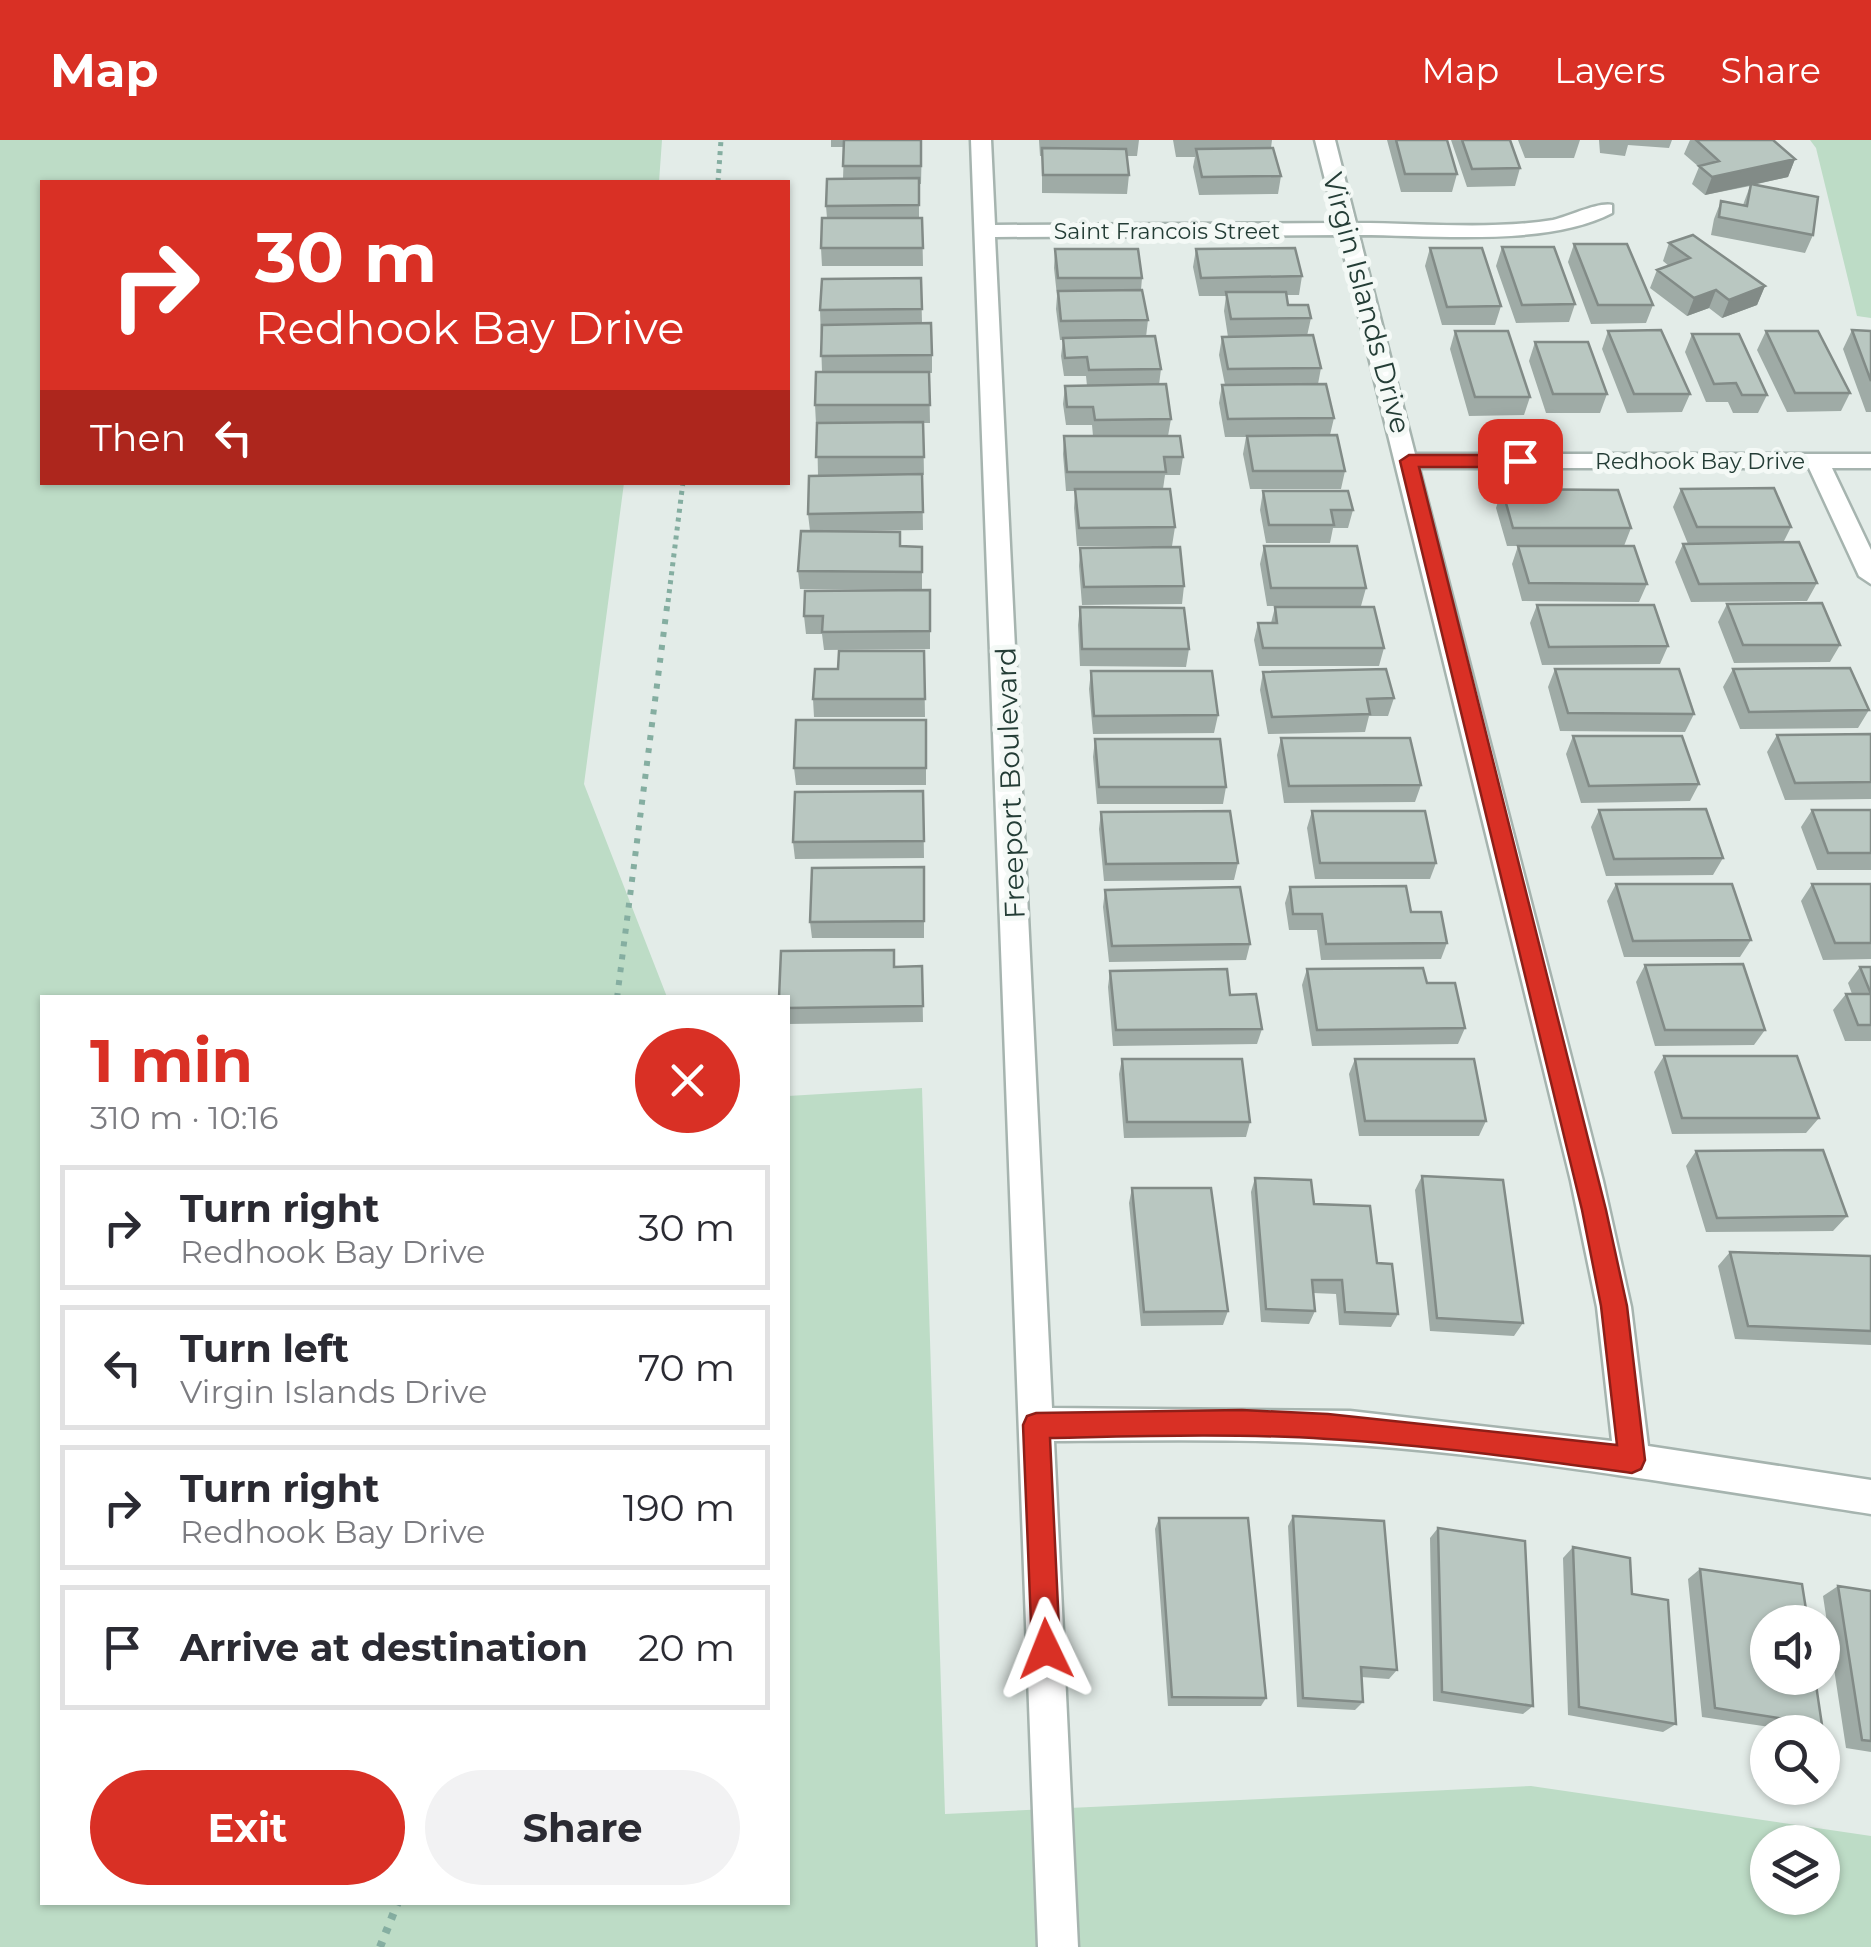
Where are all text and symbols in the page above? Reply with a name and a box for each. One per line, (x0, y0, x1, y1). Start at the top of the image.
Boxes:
text: Map (50, 41, 159, 99)
text: Map (1421, 49, 1499, 92)
text: Layers (1554, 49, 1665, 92)
text: Share (1720, 49, 1821, 92)
street label: Virgin Islands Drive (1316, 169, 1418, 437)
text: 30 m (255, 214, 437, 300)
street label: Saint Francois Street (1054, 218, 1280, 245)
icon: right (90, 220, 220, 350)
text: Redhook Bay Drive (255, 300, 684, 355)
icon: left (206, 410, 261, 465)
text: Then (90, 414, 186, 461)
pin (1478, 419, 1563, 504)
icon: arrive (1493, 434, 1548, 489)
street label: Redhook Bay Drive (1595, 448, 1805, 475)
street label: Freeport Boulevard (988, 647, 1032, 919)
text: 1 min (90, 1024, 253, 1097)
button: close (635, 1028, 740, 1133)
text: 310 m · 10:16 (90, 1098, 279, 1137)
text: Turn right (180, 1185, 379, 1232)
icon: right (95, 1200, 150, 1255)
text: 30 m (638, 1204, 735, 1251)
text: Redhook Bay Drive (180, 1232, 485, 1271)
text: Turn left (180, 1325, 349, 1372)
icon: left (95, 1340, 150, 1395)
text: 70 m (638, 1344, 735, 1391)
text: Virgin Islands Drive (180, 1372, 487, 1411)
text: Turn right (180, 1465, 379, 1512)
icon: right (95, 1480, 150, 1535)
text: 190 m (623, 1484, 735, 1531)
text: Redhook Bay Drive (180, 1512, 485, 1551)
position arrow (994, 1597, 1098, 1701)
map controls (1750, 1605, 1840, 1915)
button: sound (1750, 1605, 1840, 1695)
icon: arrive (95, 1620, 150, 1675)
text: Arrive at destination (180, 1624, 588, 1671)
text: 20 m (638, 1624, 735, 1671)
button: search (1750, 1715, 1840, 1805)
button: Exit (90, 1770, 405, 1885)
button: Share (425, 1770, 740, 1885)
button: layers (1750, 1825, 1840, 1915)

